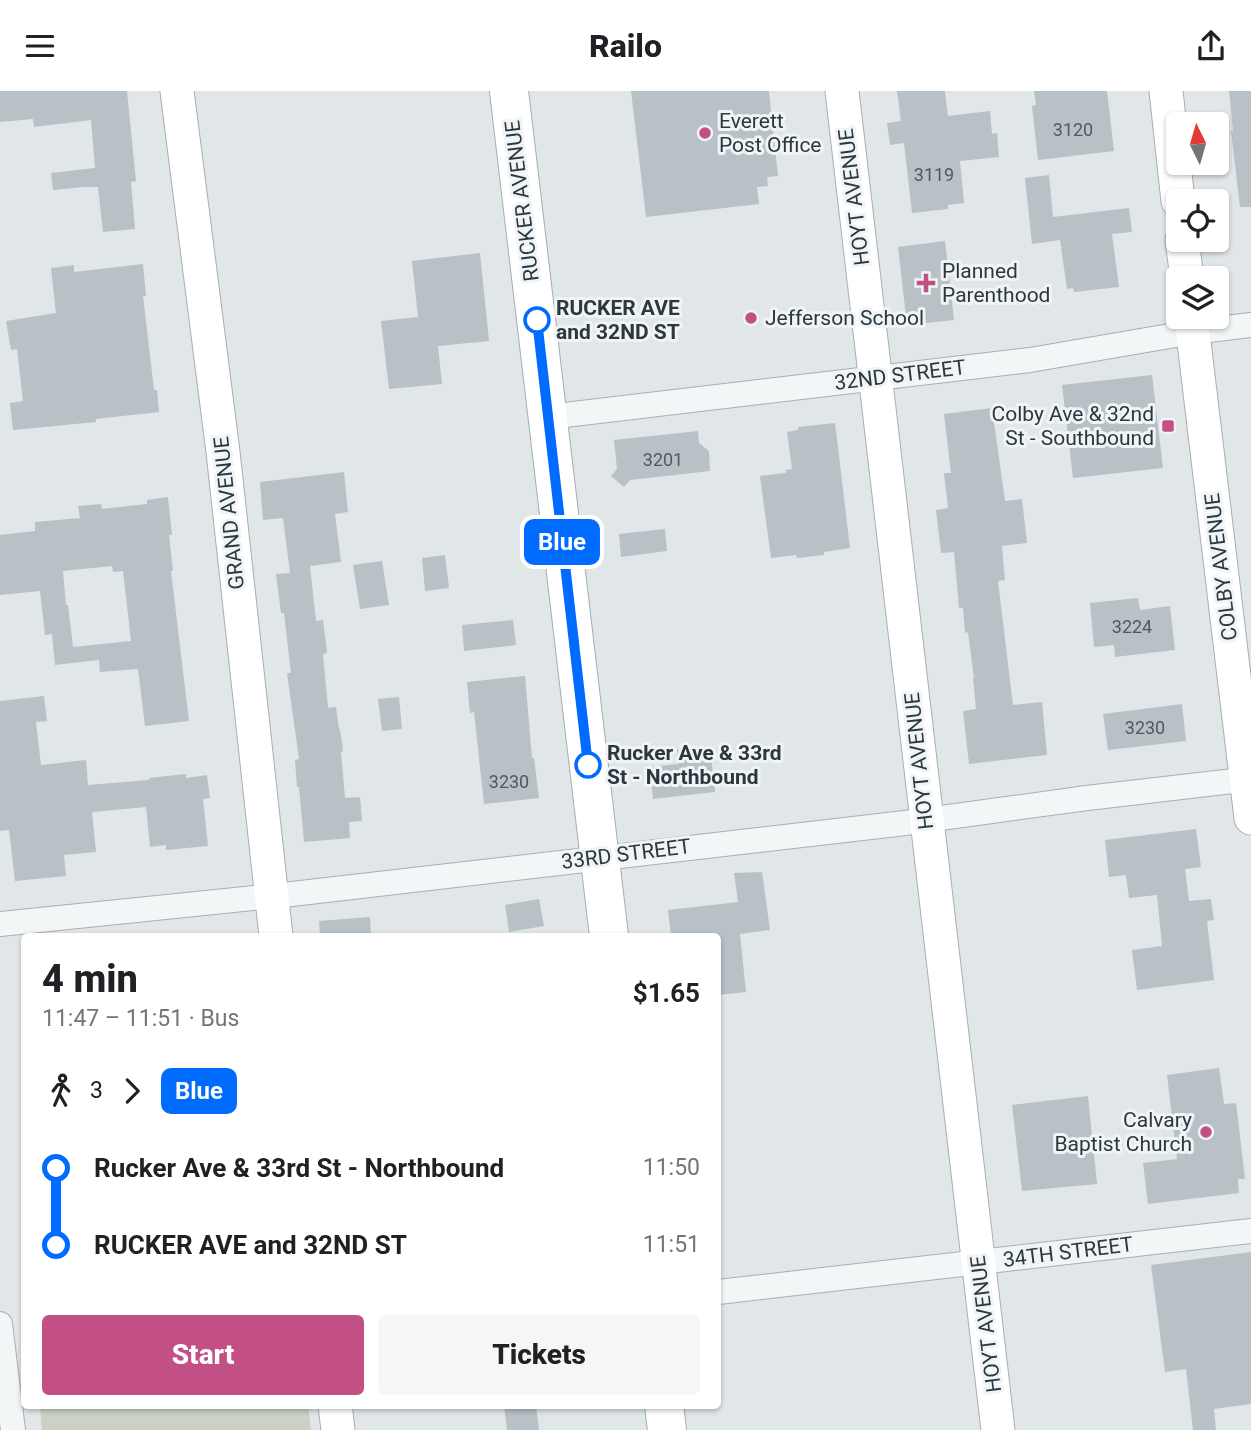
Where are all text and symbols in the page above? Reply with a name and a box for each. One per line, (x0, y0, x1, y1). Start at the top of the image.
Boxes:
icon: menu (21, 27, 59, 65)
text: Railo (589, 27, 662, 65)
icon: share (1192, 27, 1230, 65)
place label: Everett Post Office (719, 109, 822, 157)
north arrow (1166, 112, 1228, 175)
map controls (1166, 112, 1229, 329)
street label: RUCKER AVENUE (500, 119, 544, 283)
house number: 3120 (1053, 119, 1093, 140)
marker: Everett Post Office (697, 125, 713, 141)
street label: HOYT AVENUE (834, 127, 874, 267)
house number: 3119 (914, 164, 954, 185)
button: locate (1166, 189, 1229, 252)
place label: Planned Parenthood (942, 259, 1050, 307)
button: layers (1166, 266, 1229, 329)
marker: Planned Parenthood (916, 273, 936, 293)
place label: RUCKER AVE and 32ND ST (556, 296, 680, 344)
place label: Jefferson School (765, 306, 924, 330)
marker: RUCKER AVE and 32ND ST (524, 307, 550, 333)
marker: Jefferson School (743, 310, 759, 326)
street label: 32ND STREET (833, 355, 967, 395)
place label: Colby Ave & 32nd St - Southbound (992, 402, 1154, 450)
marker: Colby Ave & 32nd St - Southbound (1160, 418, 1176, 434)
street label: GRAND AVENUE (209, 435, 249, 591)
house number: 3201 (643, 449, 683, 470)
street label: COLBY AVENUE (1200, 492, 1242, 642)
line badge: Blue (513, 519, 611, 565)
text: Blue (538, 528, 586, 556)
house number: 3224 (1112, 616, 1152, 637)
street label: HOYT AVENUE (900, 691, 938, 831)
house number: 3230 (1125, 717, 1165, 738)
place label: Rucker Ave & 33rd St - Northbound (607, 741, 782, 789)
marker: Rucker Ave & 33rd St - Northbound (575, 752, 601, 778)
house number: 3230 (489, 771, 529, 792)
street label: 33RD STREET (560, 834, 692, 874)
text: 4 min (42, 957, 138, 1001)
text: $1.65 (633, 978, 700, 1008)
text: 11:47 – 11:51 · Bus (42, 1005, 239, 1032)
icon: walk (42, 1072, 80, 1110)
icon: forward (113, 1072, 151, 1110)
text: 3 (90, 1077, 103, 1104)
text: Blue (175, 1077, 223, 1105)
place label: Calvary Baptist Church (1055, 1108, 1192, 1156)
marker: Calvary Baptist Church (1198, 1124, 1214, 1140)
text: Rucker Ave & 33rd St - Northbound (94, 1153, 504, 1183)
text: 11:50 (643, 1154, 700, 1181)
text: RUCKER AVE and 32ND ST (94, 1230, 407, 1260)
text: 11:51 (643, 1231, 700, 1258)
street label: 34TH STREET (1002, 1232, 1135, 1272)
street label: HOYT AVENUE (966, 1254, 1006, 1394)
button: Start (42, 1315, 364, 1395)
button: Tickets (378, 1315, 700, 1395)

